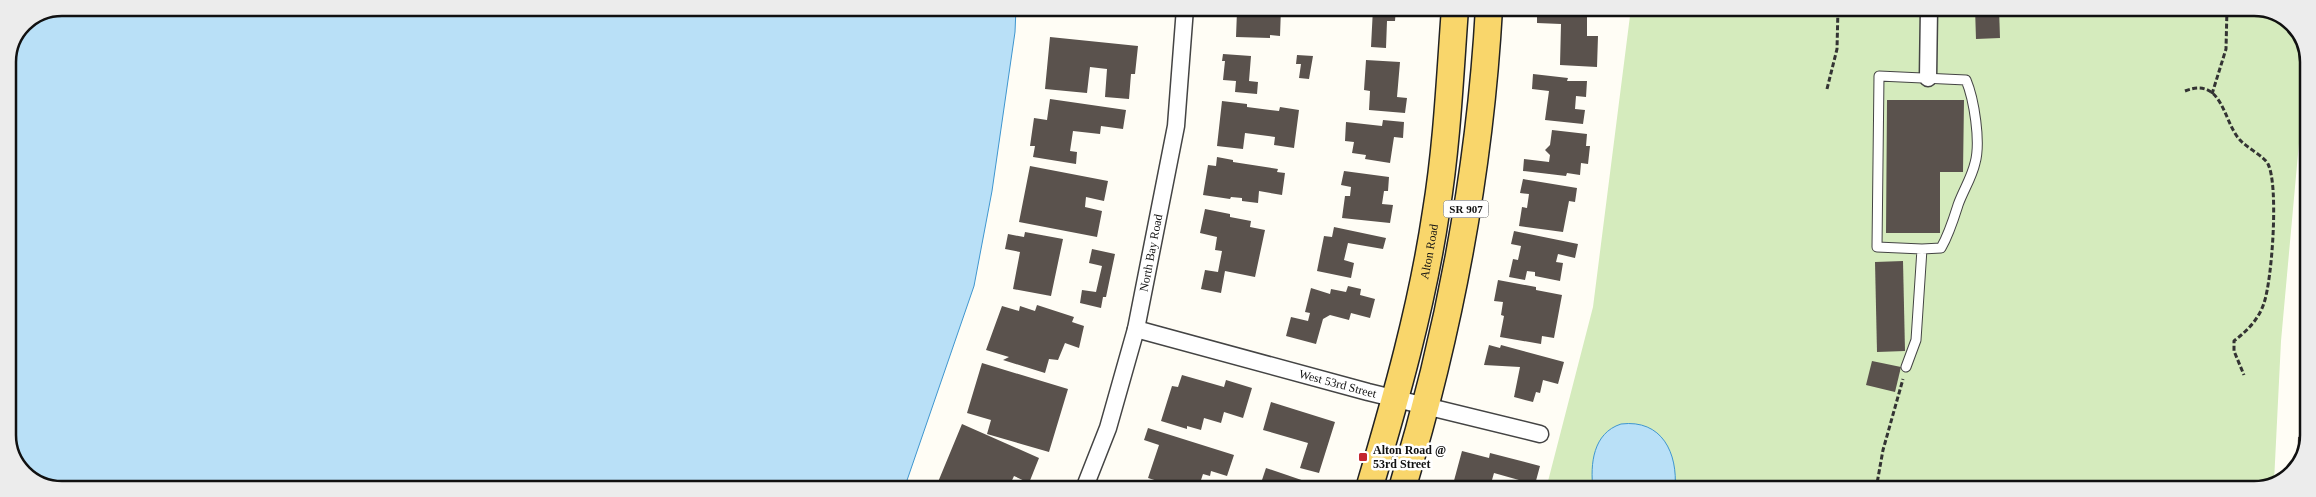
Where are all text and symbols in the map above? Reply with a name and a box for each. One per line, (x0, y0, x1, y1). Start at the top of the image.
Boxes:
road number: SR 907 (1444, 200, 1488, 218)
street label: North Bay Road (1137, 213, 1165, 293)
street label: Alton Road (1417, 223, 1441, 280)
street label: West 53rd Street (1297, 367, 1379, 401)
place label: Alton Road @ 53rd Street (1373, 443, 1446, 471)
marker: Alton Road @ 53rd Street (1357, 451, 1369, 463)

